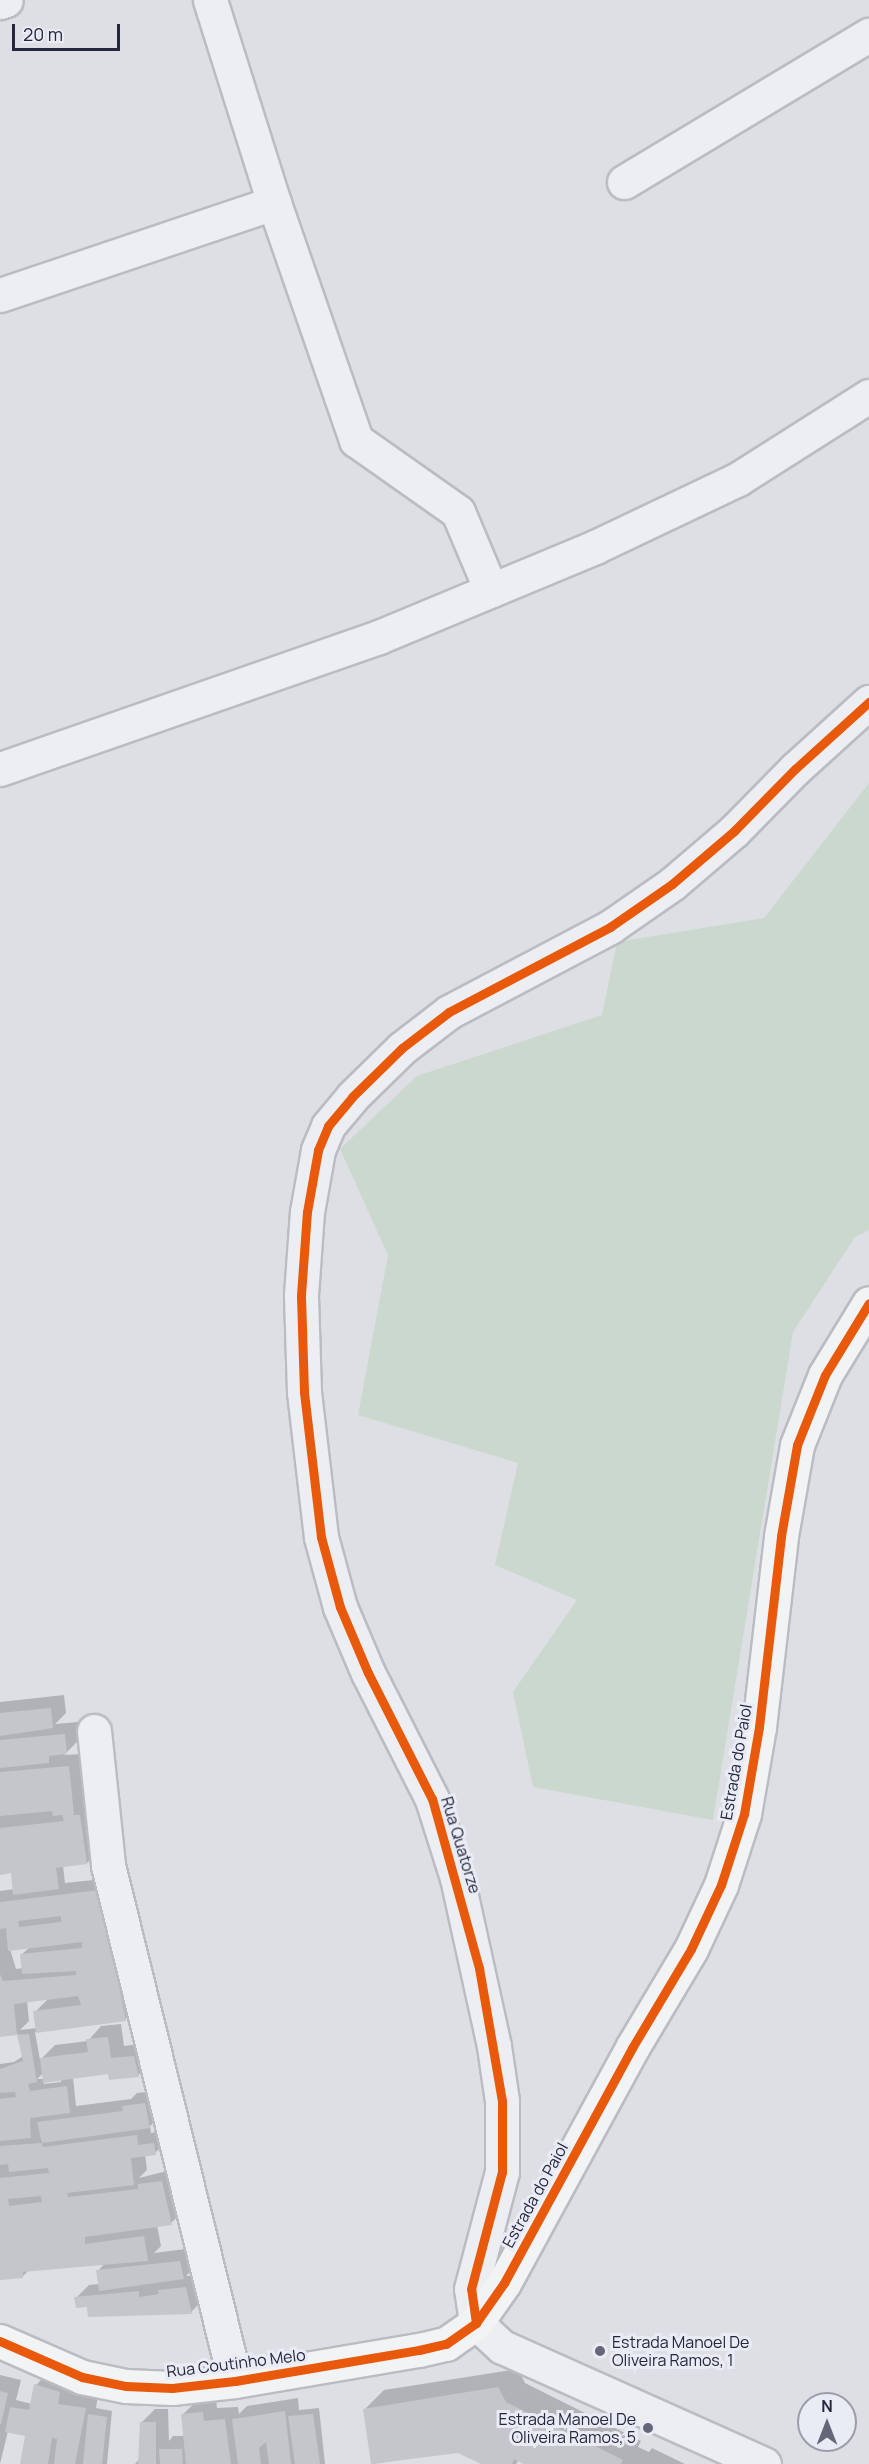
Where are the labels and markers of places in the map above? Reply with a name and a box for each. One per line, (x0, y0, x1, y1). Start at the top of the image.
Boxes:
place label: Estrada Manoel De Oliveira Ramos, 1 (612, 2332, 749, 2370)
marker: Estrada Manoel De Oliveira Ramos, 1 (593, 2344, 607, 2358)
place label: Estrada Manoel De Oliveira Ramos, 5 (499, 2409, 636, 2447)
marker: Estrada Manoel De Oliveira Ramos, 5 (641, 2421, 655, 2435)

